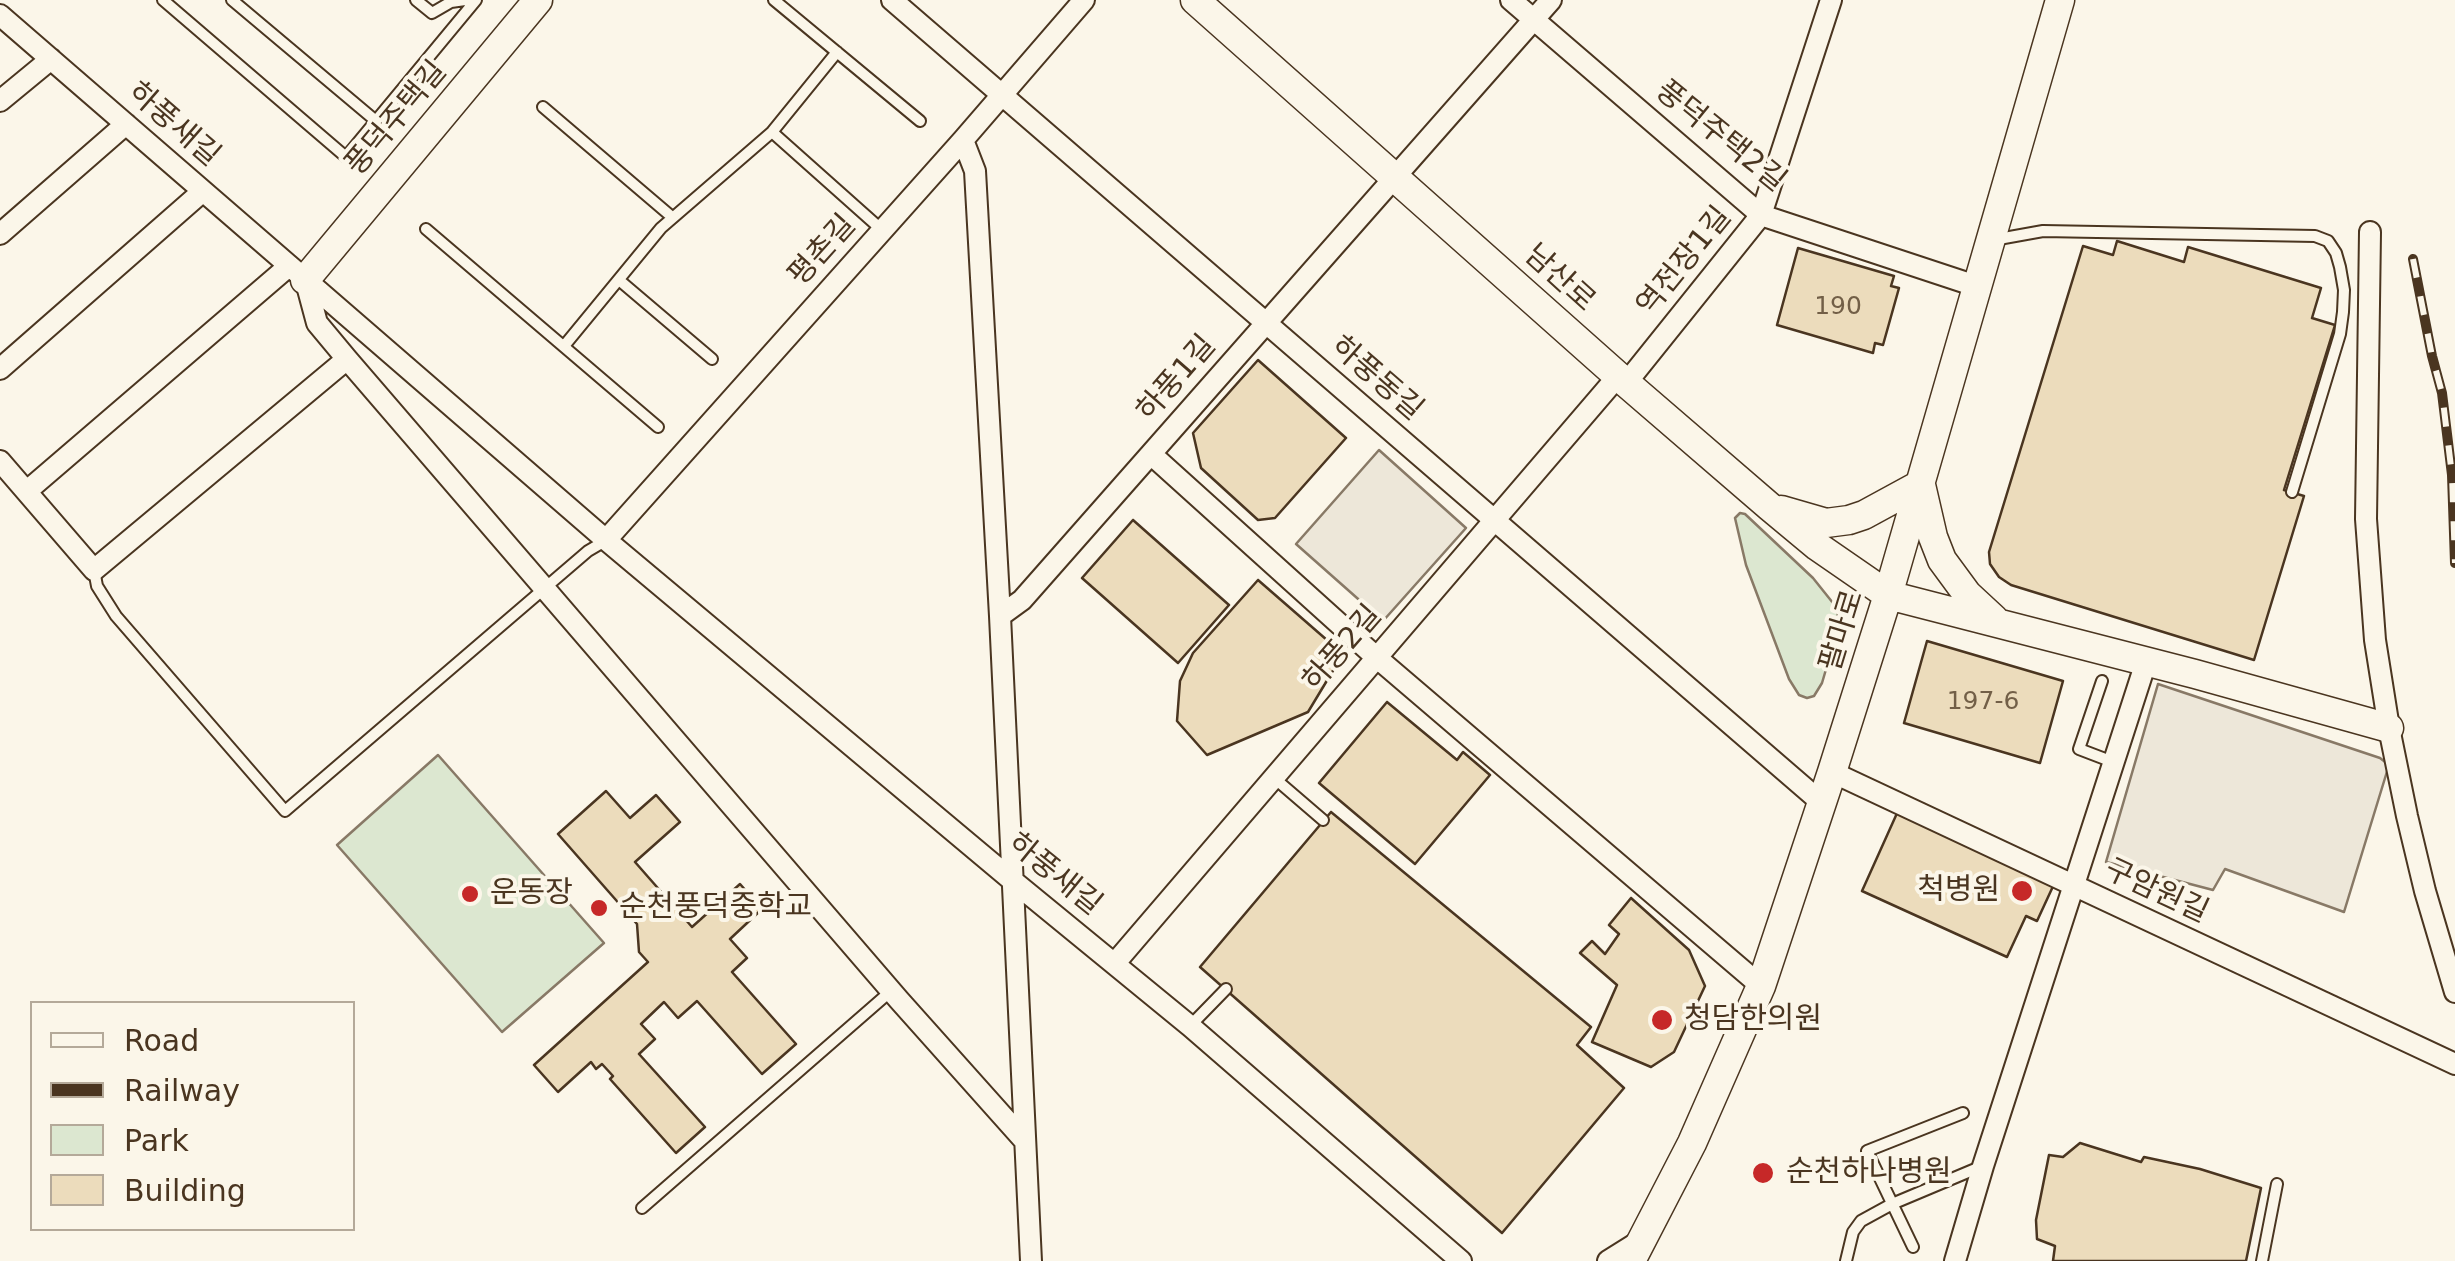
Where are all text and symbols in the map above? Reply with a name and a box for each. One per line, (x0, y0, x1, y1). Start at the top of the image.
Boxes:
street label: 풍덕주택길 (339, 55, 455, 183)
street label: 풍덕주택2길 (1648, 74, 1792, 200)
street label: 하풍새길 (120, 75, 226, 175)
street label: 역전장1길 (1630, 200, 1740, 324)
street label: 평촌길 (782, 208, 864, 294)
street label: 남산로 (1516, 238, 1602, 320)
house number: 190 (1814, 292, 1862, 322)
street label: 하풍1길 (1130, 329, 1224, 429)
street label: 하풍동길 (1323, 329, 1429, 429)
street label: 팔마로 (1814, 586, 1872, 676)
street label: 하풍2길 (1296, 599, 1390, 699)
house number: 197-6 (1947, 687, 2019, 717)
street label: 하풍새길 (1000, 826, 1108, 924)
street label: 구암원길 (2098, 852, 2214, 932)
place label: 척병원 (1917, 873, 2000, 909)
place label: 운동장 (490, 876, 573, 912)
marker: 척병원 (2009, 878, 2035, 904)
marker: 운동장 (459, 883, 481, 905)
place label: 순천풍덕중학교 (619, 890, 812, 926)
marker: 순천풍덕중학교 (588, 897, 610, 919)
legend (30, 1001, 355, 1231)
place label: 청담한의원 (1684, 1002, 1822, 1038)
marker: 청담한의원 (1649, 1007, 1675, 1033)
text: Road (124, 1023, 199, 1058)
text: Railway (124, 1073, 240, 1108)
text: Park (124, 1123, 189, 1158)
place label: 순천하나병원 (1786, 1155, 1952, 1191)
marker: 순천하나병원 (1750, 1160, 1776, 1186)
text: Building (124, 1173, 246, 1208)

